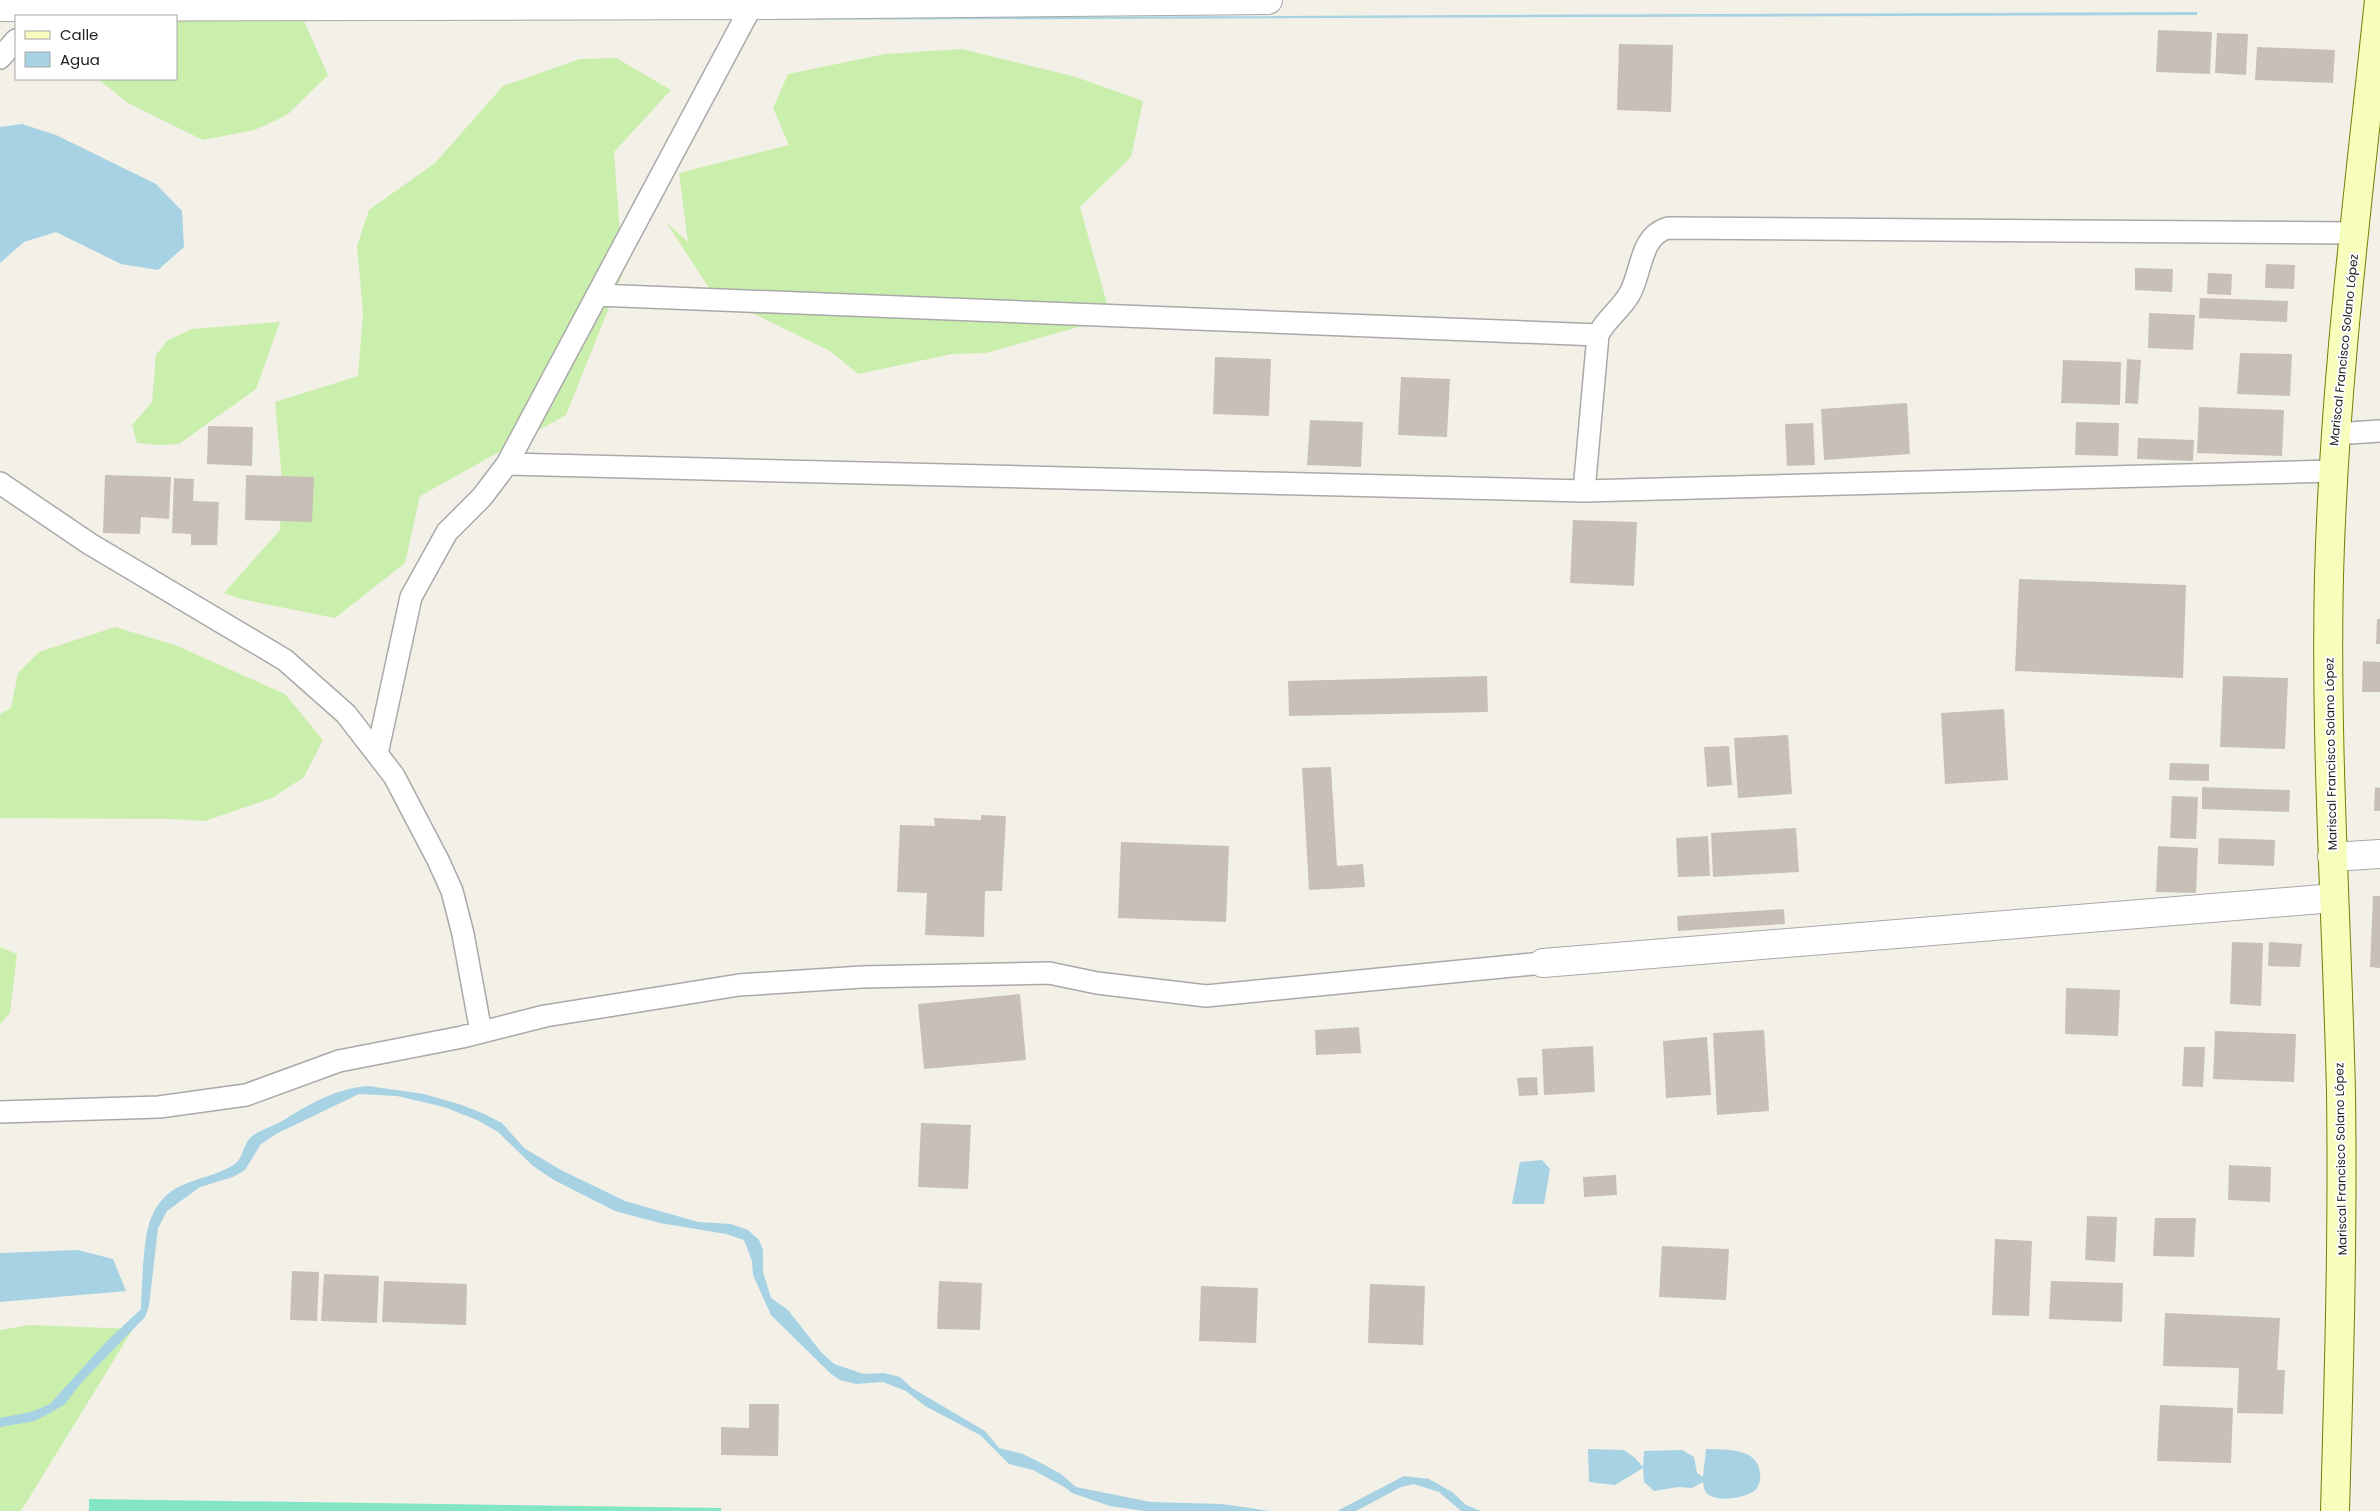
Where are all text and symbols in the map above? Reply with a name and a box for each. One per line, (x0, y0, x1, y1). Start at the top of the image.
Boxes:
legend (15, 15, 178, 80)
text: Calle (60, 24, 98, 45)
text: Agua (60, 49, 100, 70)
street label: Mariscal Francisco Solano López (2325, 253, 2362, 447)
street label: Mariscal Francisco Solano López (2320, 657, 2341, 851)
street label: Mariscal Francisco Solano López (2330, 1062, 2351, 1256)

